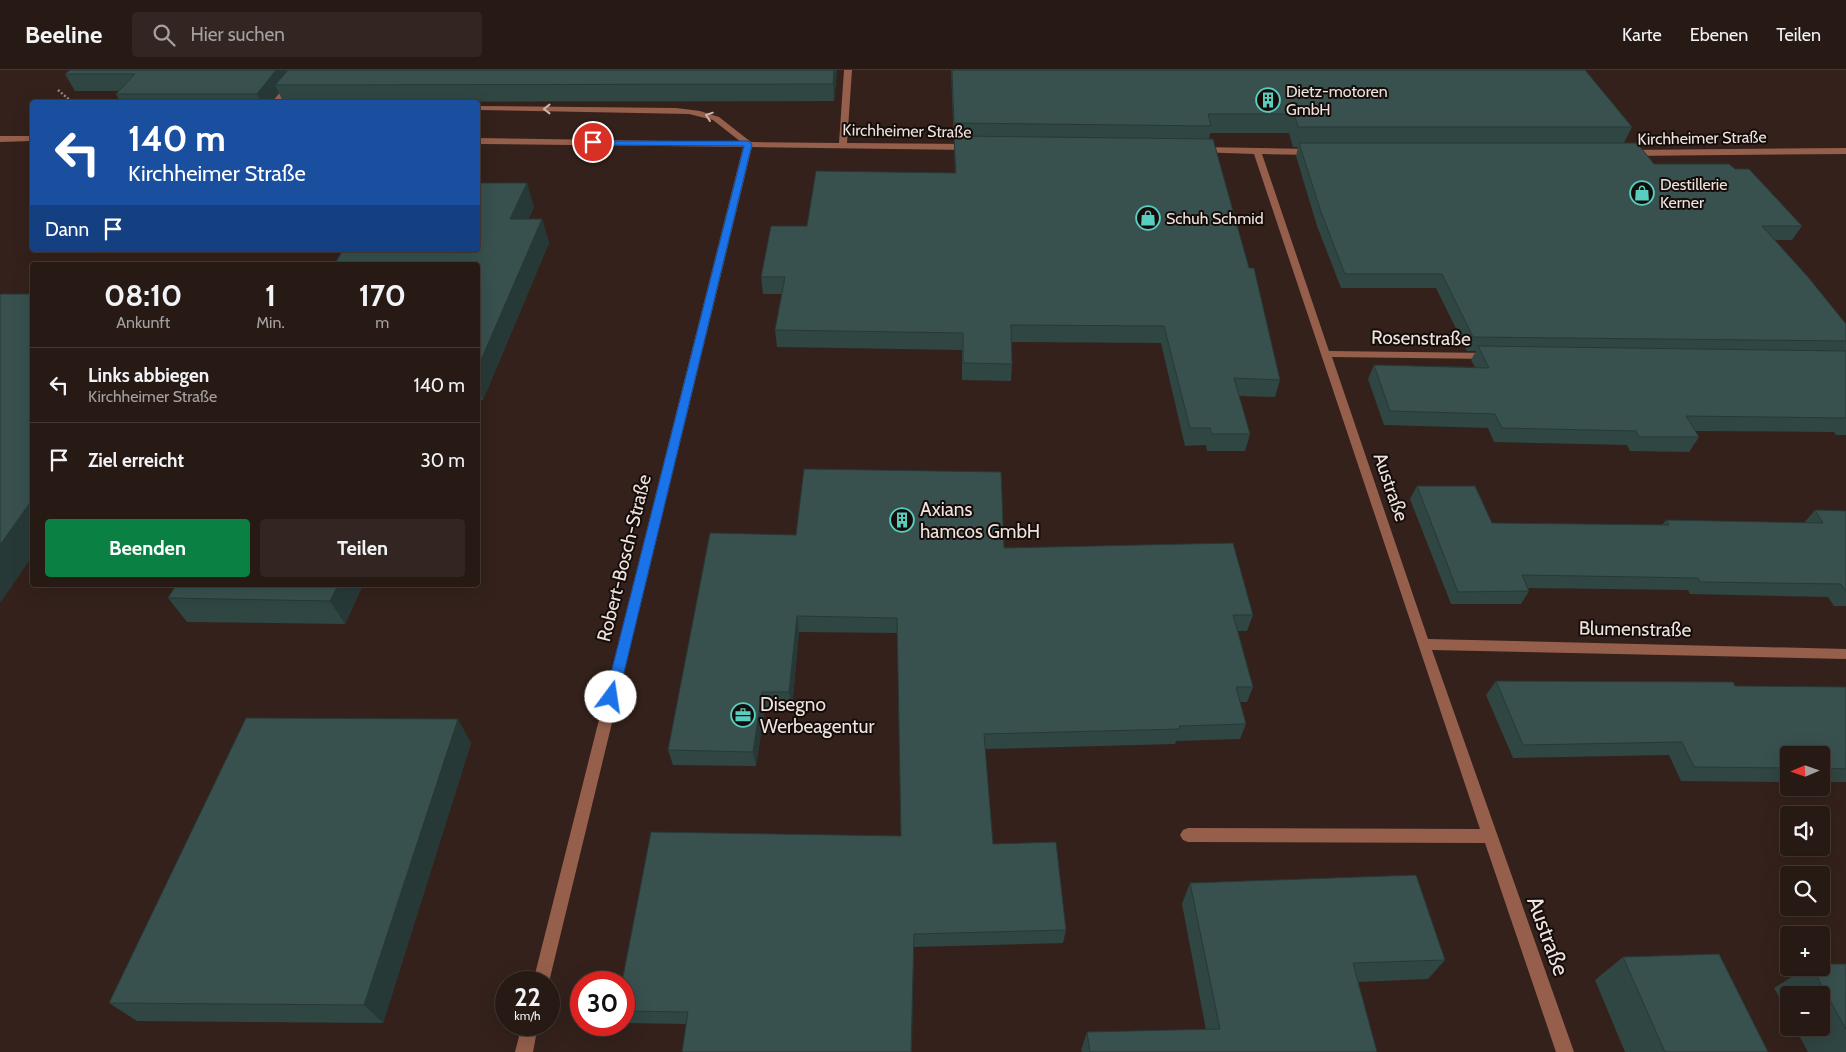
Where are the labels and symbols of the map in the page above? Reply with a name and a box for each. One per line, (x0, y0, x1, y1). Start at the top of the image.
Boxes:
place label: Dietz‐motoren GmbH (1286, 82, 1388, 119)
building icon: Dietz‐motoren GmbH (1255, 87, 1281, 113)
one-way arrow (543, 104, 551, 114)
one-way arrow (705, 112, 714, 122)
street label: Kirchheimer Straße (842, 120, 972, 142)
pin (572, 121, 614, 163)
street label: Kirchheimer Straße (1637, 127, 1767, 149)
place label: Destillerie Kerner (1660, 175, 1727, 212)
shop icon: Destillerie Kerner (1629, 180, 1655, 206)
shop icon: Schuh Schmid (1135, 205, 1161, 231)
place label: Schuh Schmid (1166, 209, 1264, 228)
street label: Rosenstraße (1371, 326, 1471, 350)
street label: Austraße (1369, 450, 1414, 525)
street label: Robert-Bosch-Straße (592, 472, 656, 644)
place label: Axians hamcos GmbH (920, 498, 1040, 543)
building icon: Axians hamcos GmbH (889, 507, 915, 533)
street label: Blumenstraße (1579, 617, 1692, 641)
position arrow (584, 670, 636, 722)
place label: Disegno Werbeagentur (760, 693, 874, 738)
office icon: Disegno Werbeagentur (730, 702, 756, 728)
north arrow (1780, 746, 1830, 796)
street label: Austraße (1521, 893, 1575, 979)
speed limit sign: 30 (570, 971, 635, 1036)

